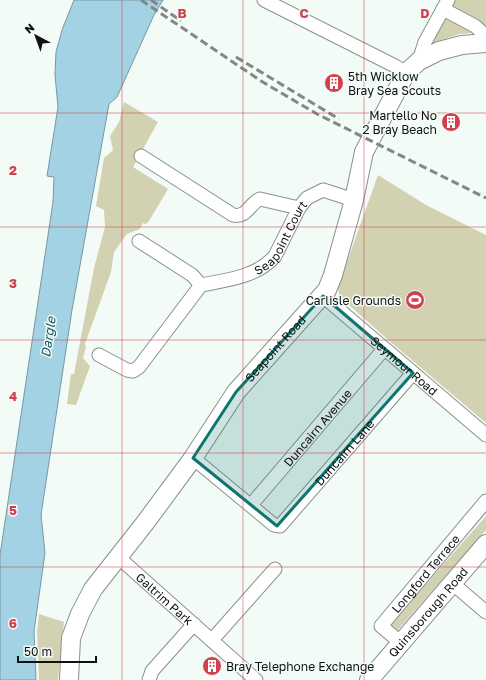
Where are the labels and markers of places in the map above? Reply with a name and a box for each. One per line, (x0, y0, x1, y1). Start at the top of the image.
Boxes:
place label: 5th Wicklow Bray Sea Scouts (348, 69, 441, 98)
building icon: 5th Wicklow Bray Sea Scouts (323, 72, 345, 94)
place label: Martello No 2 Bray Beach (362, 108, 437, 137)
building icon: Martello No 2 Bray Beach (440, 111, 462, 133)
sports icon: Carlisle Grounds (404, 289, 426, 311)
place label: Carlisle Grounds (306, 293, 401, 308)
building icon: Bray Telephone Exchange (201, 655, 223, 677)
place label: Bray Telephone Exchange (226, 659, 374, 674)

